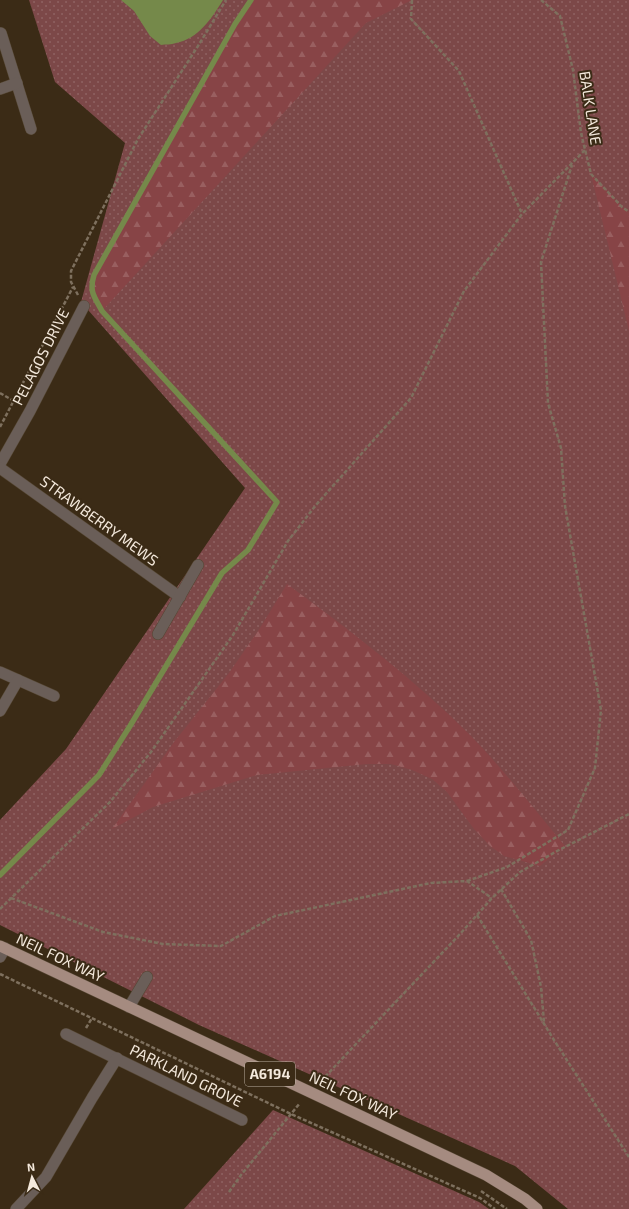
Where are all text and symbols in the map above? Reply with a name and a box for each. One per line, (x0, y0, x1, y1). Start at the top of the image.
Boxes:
street label: BALK LANE (576, 70, 606, 146)
street label: PELAGOS DRIVE (8, 305, 72, 408)
street label: STRAWBERRY MEWS (37, 471, 162, 569)
street label: NEIL FOX WAY (14, 929, 107, 985)
street label: PARKLAND GROVE (127, 1040, 246, 1110)
road number: A6194 (245, 1062, 295, 1086)
street label: NEIL FOX WAY (307, 1067, 400, 1123)
north arrow (12, 1157, 52, 1197)
text: N (26, 1160, 36, 1173)

